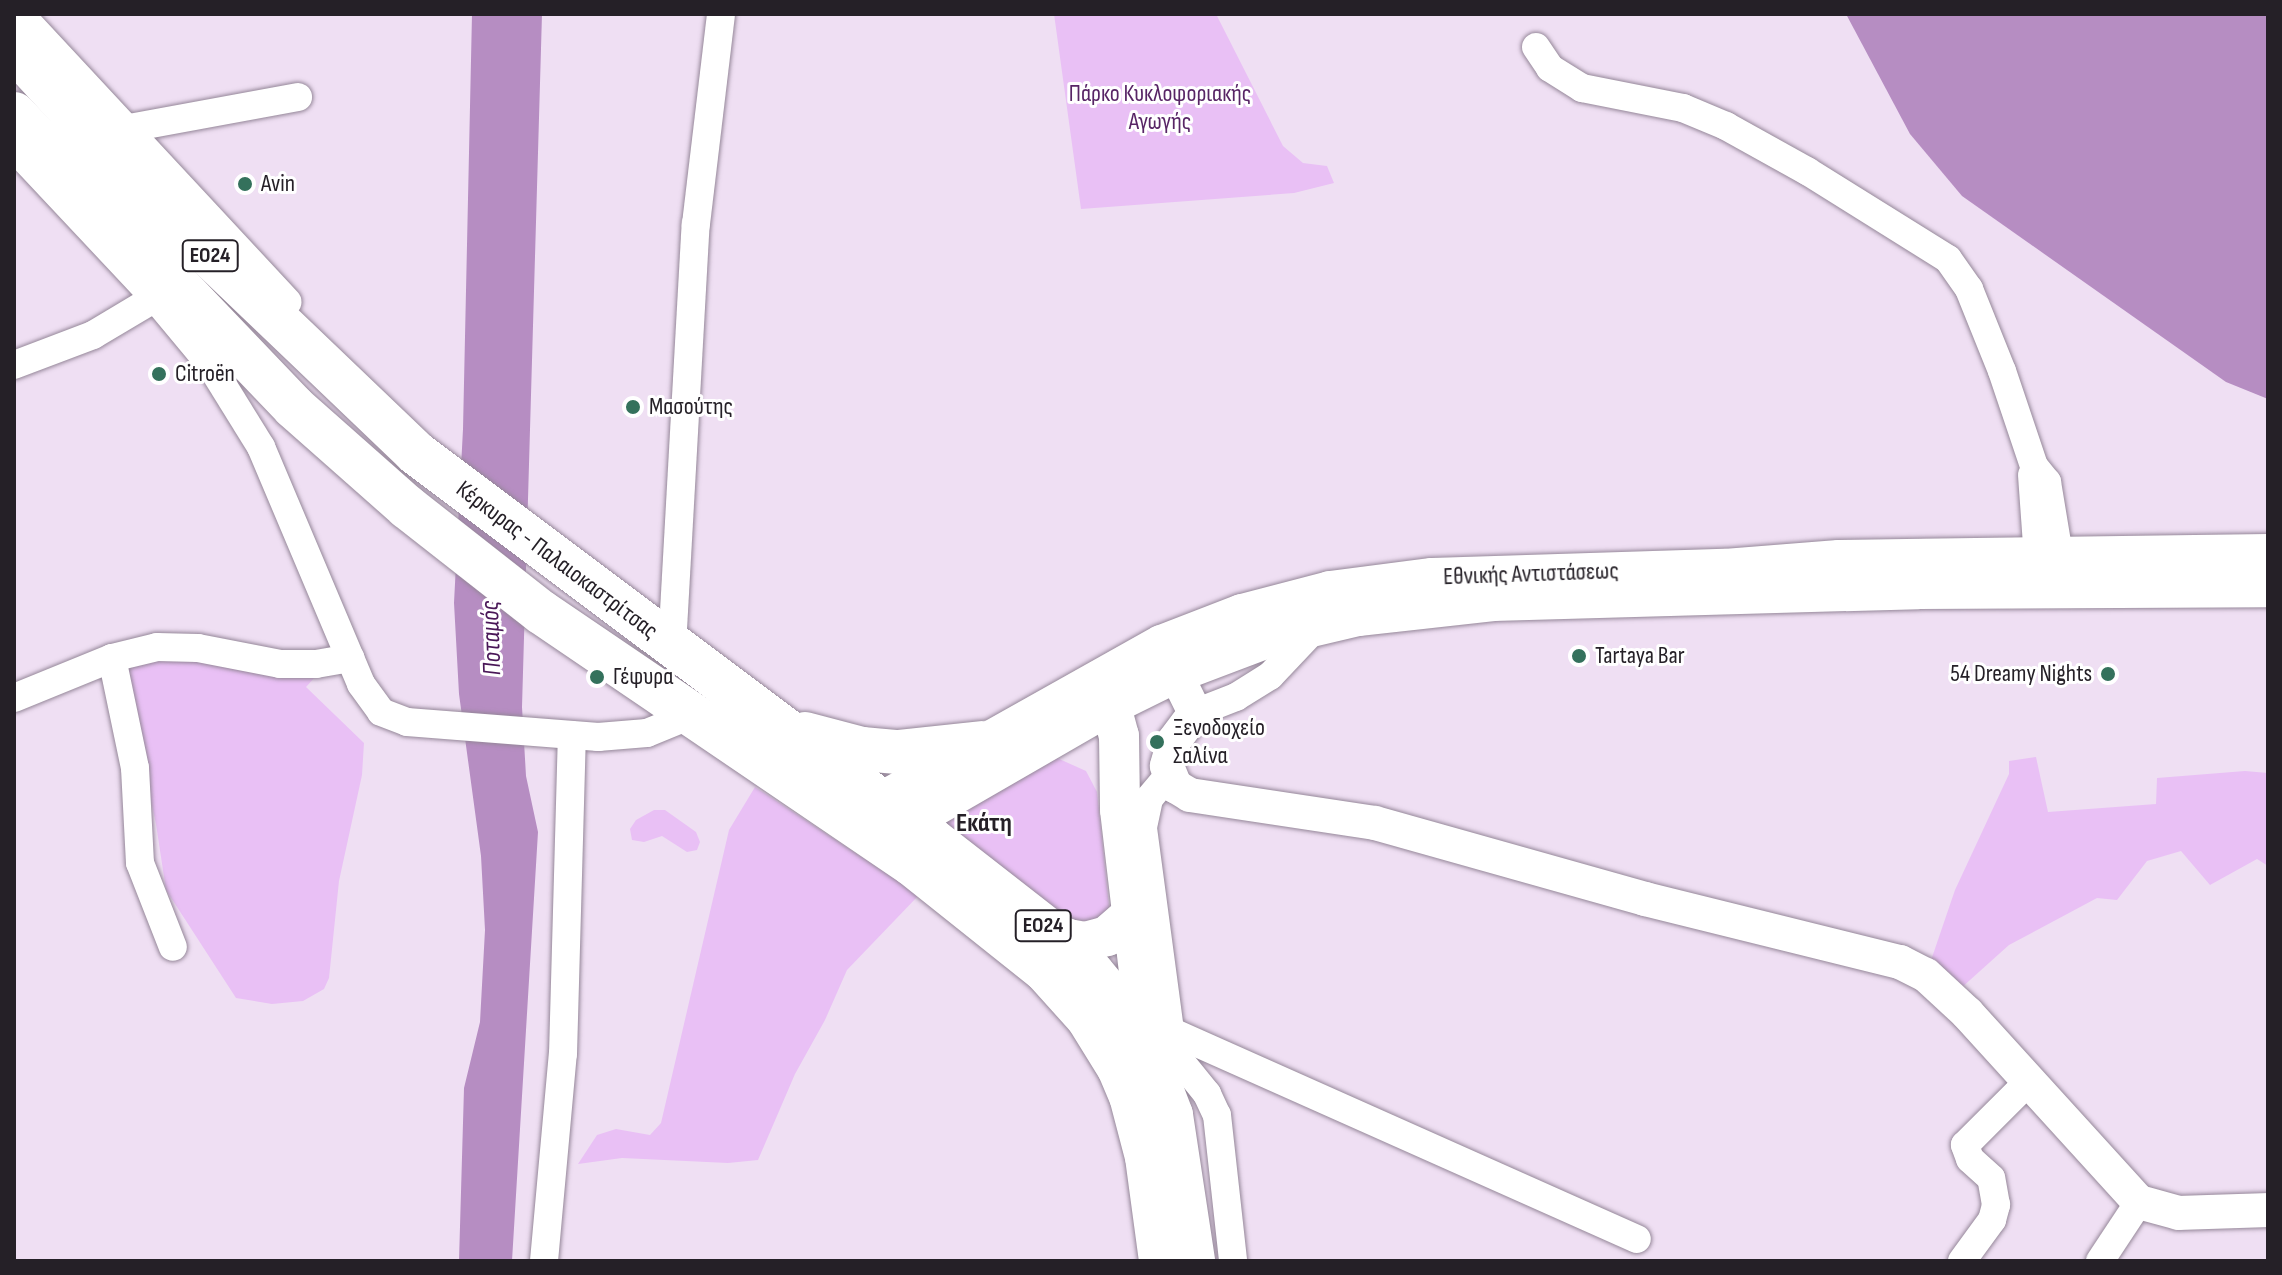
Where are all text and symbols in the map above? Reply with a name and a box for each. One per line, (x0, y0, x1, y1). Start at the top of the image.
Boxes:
park label: Πάρκο Κυκλοφοριακής Αγωγής (1069, 80, 1251, 136)
place label: Avin (261, 170, 295, 198)
marker: Avin (236, 175, 254, 193)
road number: ΕΟ24 (180, 238, 240, 274)
place label: Citroën (175, 360, 235, 388)
marker: Citroën (150, 365, 168, 383)
place label: Μασούτης (649, 393, 733, 421)
marker: Μασούτης (624, 398, 642, 416)
street label: Κέρκυρας - Παλαιοκαστρίτσας (450, 475, 664, 645)
street label: Εθνικής Αντιστάσεως (1443, 557, 1619, 591)
water label: Ποταμός (475, 600, 509, 676)
place label: Tartaya Bar (1595, 642, 1685, 670)
marker: Tartaya Bar (1570, 647, 1588, 665)
place label: 54 Dreamy Nights (1950, 660, 2092, 688)
place label: Γέφυρα (613, 663, 673, 691)
marker: 54 Dreamy Nights (2099, 665, 2117, 683)
marker: Γέφυρα (588, 668, 606, 686)
place label: Ξενοδοχείο Σαλίνα (1173, 714, 1265, 770)
marker: Ξενοδοχείο Σαλίνα (1148, 733, 1166, 751)
district label: Εκάτη (956, 808, 1012, 840)
road number: ΕΟ24 (1013, 908, 1073, 944)

